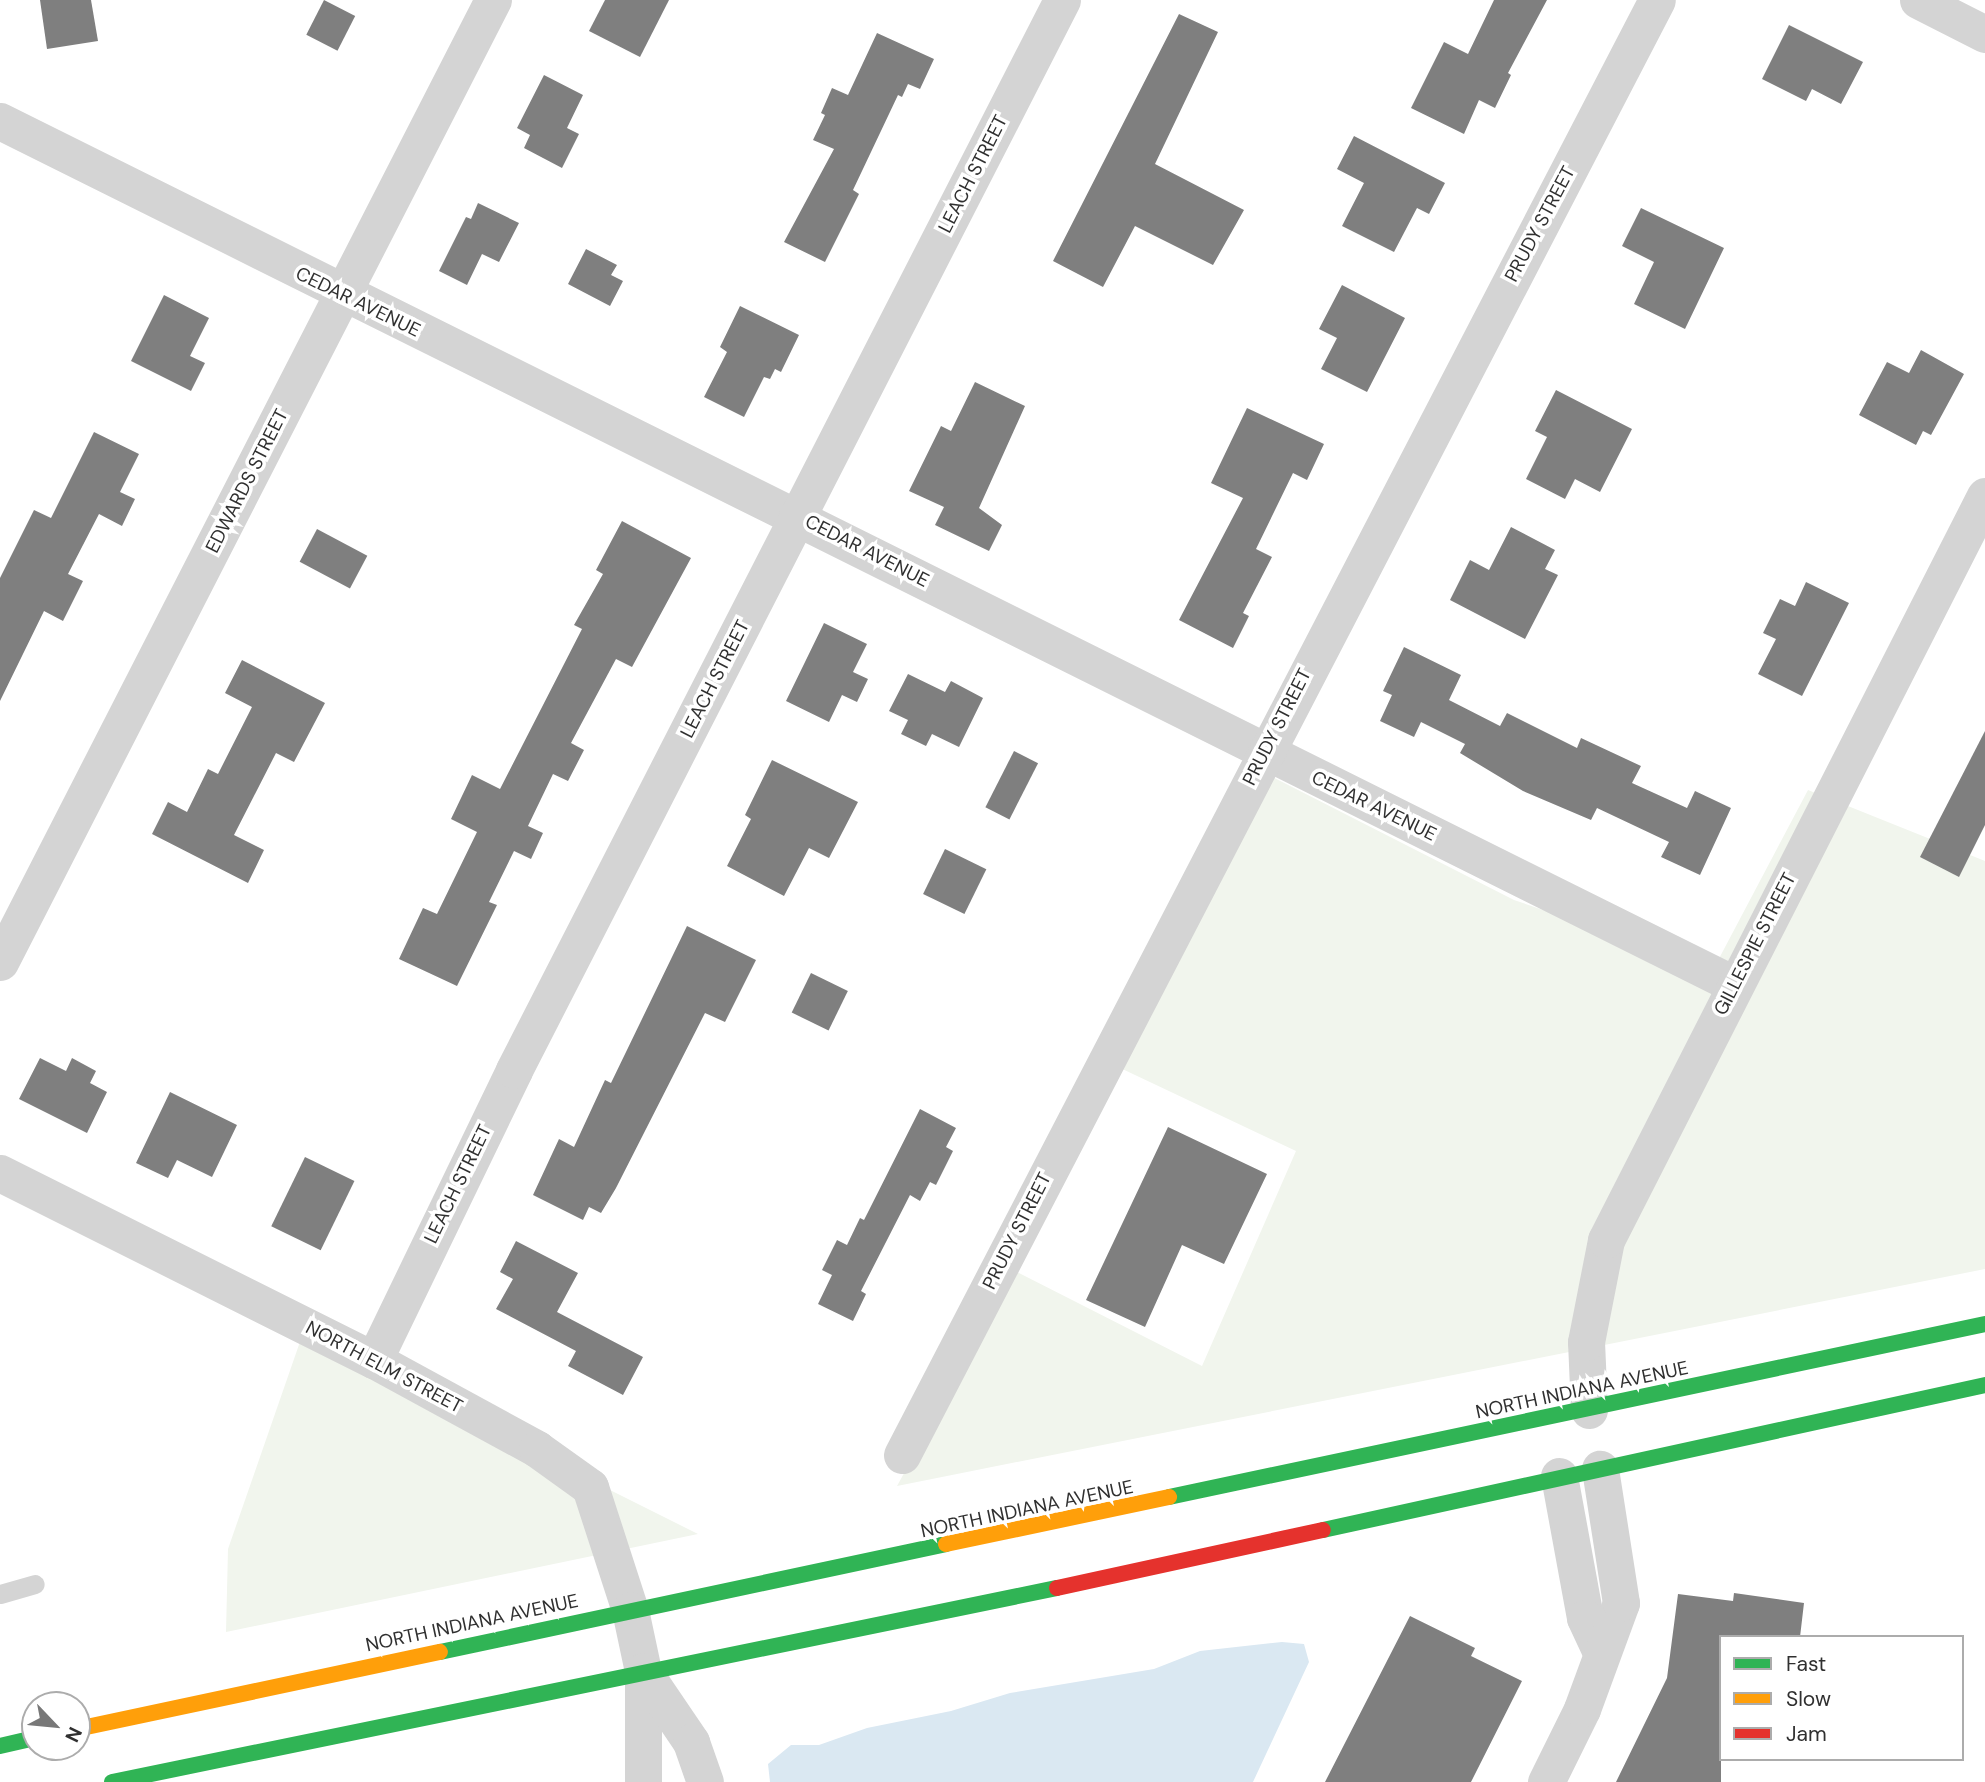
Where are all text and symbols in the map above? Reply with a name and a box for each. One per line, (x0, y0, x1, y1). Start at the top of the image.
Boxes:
street label: LEACH STREET (934, 111, 1012, 237)
street label: PRUDY STREET (1500, 162, 1580, 286)
street label: CEDAR AVENUE (292, 262, 424, 342)
street label: EDWARDS STREET (201, 405, 293, 557)
street label: CEDAR AVENUE (801, 510, 933, 592)
street label: LEACH STREET (676, 616, 754, 742)
street label: PRUDY STREET (1238, 665, 1316, 789)
street label: CEDAR AVENUE (1308, 766, 1440, 846)
street label: GILLESPIE STREET (1709, 869, 1801, 1019)
street label: LEACH STREET (419, 1121, 497, 1247)
street label: PRUDY STREET (978, 1169, 1056, 1293)
street label: NORTH ELM STREET (302, 1316, 466, 1418)
street label: NORTH INDIANA AVENUE (1474, 1356, 1690, 1424)
street label: NORTH INDIANA AVENUE (919, 1475, 1135, 1543)
street label: NORTH INDIANA AVENUE (364, 1589, 580, 1657)
legend (1719, 1635, 1964, 1761)
text: Fast (1786, 1650, 1826, 1678)
text: Slow (1786, 1685, 1831, 1713)
north arrow (21, 1691, 91, 1761)
text: Jam (1786, 1720, 1827, 1748)
text: N (59, 1723, 88, 1746)

